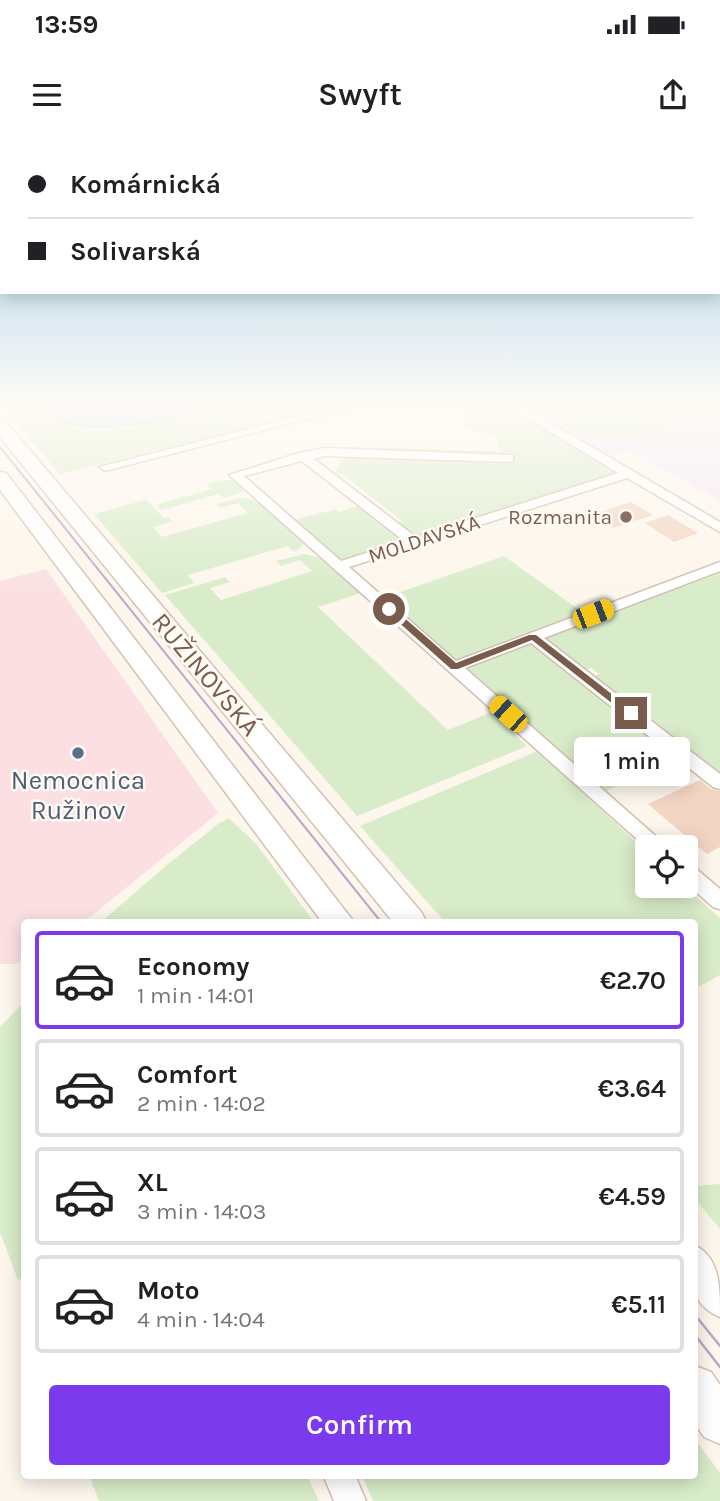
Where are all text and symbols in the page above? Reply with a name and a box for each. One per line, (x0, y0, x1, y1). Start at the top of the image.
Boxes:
text: 13:59 (35, 9, 98, 40)
icon: menu (28, 76, 66, 114)
text: Swyft (318, 76, 402, 113)
icon: share (654, 76, 692, 114)
text: Komárnická (70, 169, 221, 200)
text: Solivarská (70, 236, 201, 267)
place label: Rozmanita (508, 505, 612, 529)
marker: Rozmanita (618, 509, 634, 525)
street label: MOLDAVSKÁ (365, 510, 483, 568)
route start (373, 593, 405, 625)
car (570, 597, 617, 631)
street label: RUŽINOVSKÁ (145, 606, 267, 742)
car (486, 692, 531, 736)
route end (615, 697, 647, 729)
callout: 1 min (573, 738, 689, 786)
marker: Nemocnica Ružinov (70, 745, 86, 761)
text: 1 min (603, 748, 661, 775)
place label: Nemocnica Ružinov (11, 765, 145, 826)
map controls (635, 835, 698, 898)
button: locate (635, 835, 698, 898)
icon: car (53, 949, 116, 1012)
text: Economy (137, 951, 249, 982)
text: €2.70 (600, 965, 666, 996)
text: 1 min · 14:01 (137, 982, 254, 1009)
icon: car (53, 1057, 116, 1120)
text: Comfort (137, 1059, 238, 1090)
text: €3.64 (598, 1073, 666, 1104)
text: 2 min · 14:02 (137, 1090, 266, 1117)
icon: car (53, 1165, 116, 1228)
text: XL (137, 1167, 168, 1198)
text: €4.59 (598, 1181, 666, 1212)
text: 3 min · 14:03 (137, 1198, 266, 1225)
icon: car (53, 1273, 116, 1336)
text: Moto (137, 1275, 199, 1306)
text: €5.11 (611, 1289, 666, 1320)
text: 4 min · 14:04 (137, 1306, 265, 1333)
button: Confirm (49, 1385, 670, 1465)

